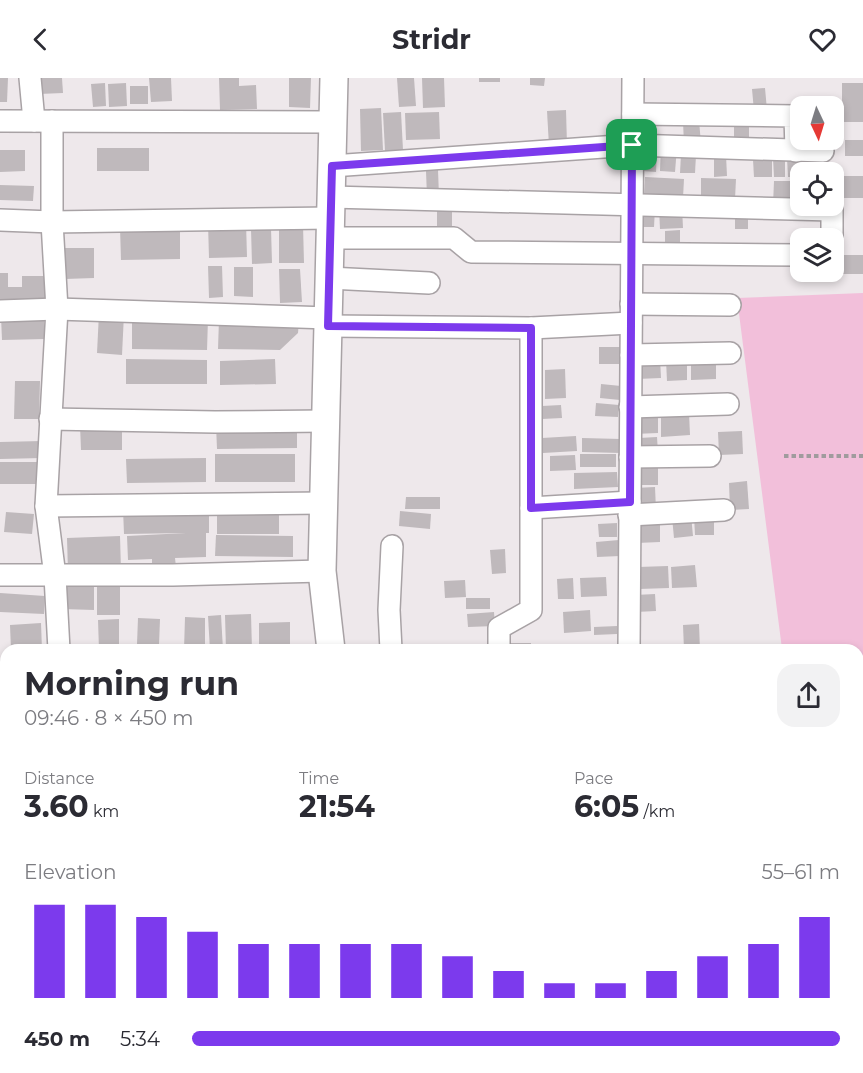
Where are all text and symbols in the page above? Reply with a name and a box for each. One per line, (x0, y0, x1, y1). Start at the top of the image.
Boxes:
icon: back (24, 23, 57, 56)
text: Stridr (392, 23, 471, 56)
icon: heart (806, 23, 839, 56)
north arrow (790, 96, 844, 150)
map controls (790, 96, 844, 282)
pin (606, 119, 657, 170)
icon: arrive (615, 128, 648, 161)
button: locate (790, 162, 844, 216)
button: layers (790, 228, 844, 282)
text: Morning run (24, 663, 239, 703)
button: share (777, 664, 840, 727)
text: 09:46 · 8 × 450 m (24, 706, 194, 730)
text: Distance (24, 769, 94, 788)
text: Time (299, 769, 339, 788)
text: Pace (574, 769, 613, 788)
text: 3.60 (24, 788, 89, 825)
text: 21:54 (299, 788, 375, 825)
text: 6:05 (574, 788, 639, 825)
text: km (89, 802, 119, 821)
text: /km (639, 802, 675, 821)
text: Elevation (24, 860, 116, 884)
text: 55–61 m (761, 860, 840, 884)
text: 450 m (24, 1027, 90, 1051)
text: 5:34 (120, 1027, 160, 1051)

